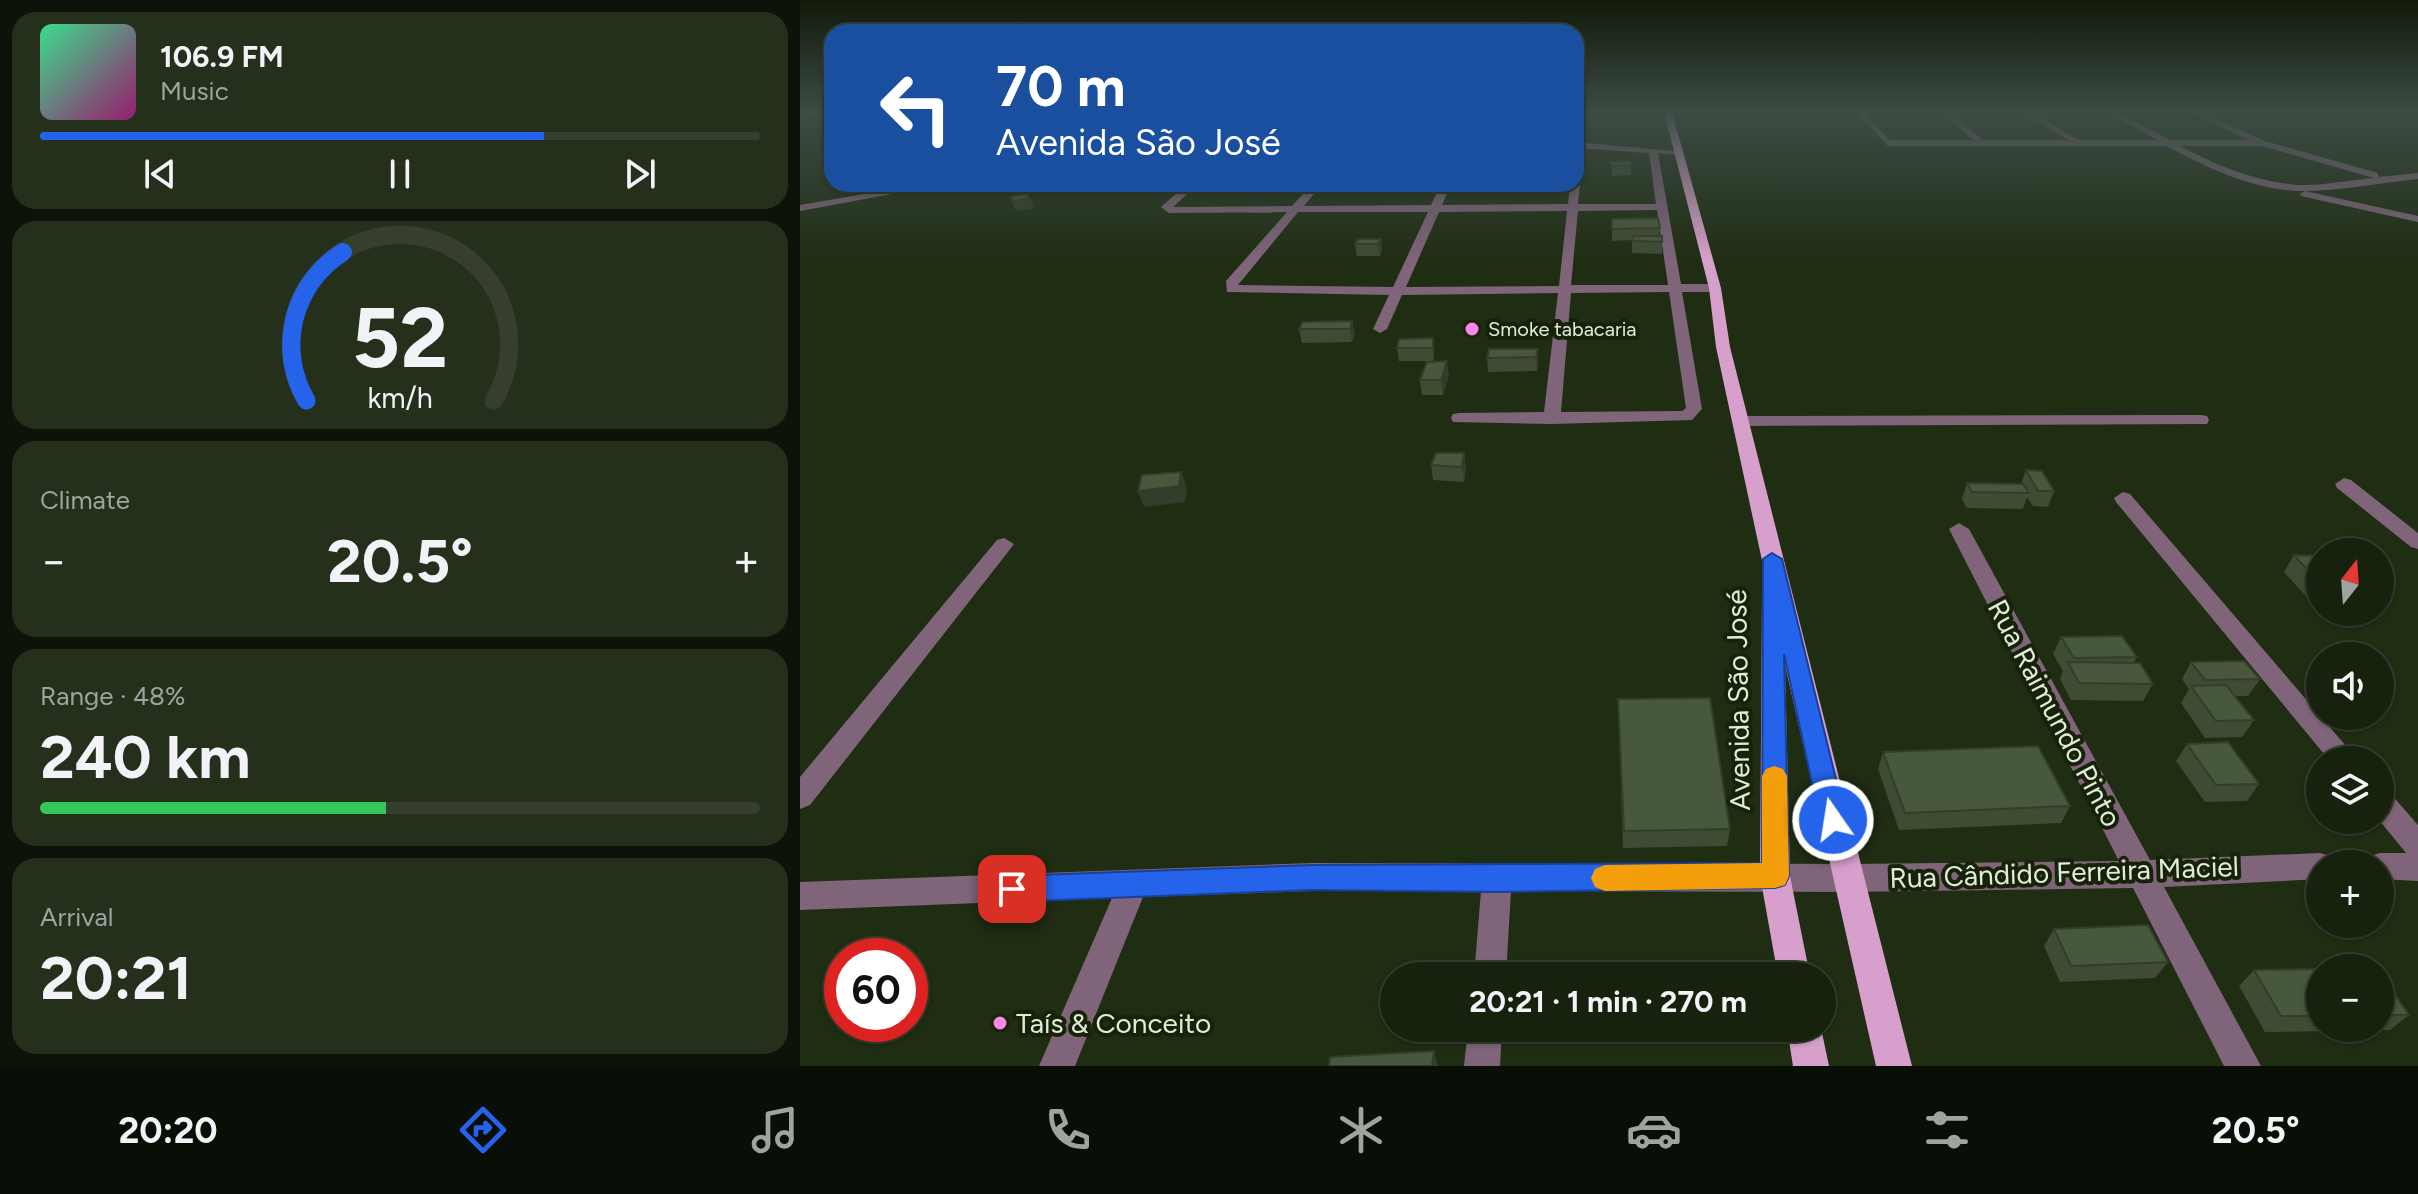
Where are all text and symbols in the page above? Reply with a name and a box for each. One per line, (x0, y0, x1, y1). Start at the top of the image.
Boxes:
text: 106.9 FM (160, 38, 284, 75)
text: 70 m (996, 53, 1126, 120)
icon: left (864, 56, 968, 160)
text: Music (160, 75, 229, 107)
text: Avenida São José (996, 121, 1281, 164)
icon: previous (138, 152, 182, 196)
icon: pause (378, 152, 422, 196)
icon: next (618, 152, 662, 196)
text: 52 (352, 287, 448, 387)
place label: Smoke tabacaria (1488, 317, 1637, 341)
marker: Smoke tabacaria (1463, 320, 1481, 338)
text: km/h (367, 381, 433, 415)
text: Climate (40, 484, 130, 516)
text: 20.5° (327, 525, 473, 597)
text: − (40, 534, 67, 587)
text: + (733, 534, 760, 587)
north arrow (2306, 538, 2394, 626)
map controls (2306, 538, 2394, 1042)
street label: Avenida São José (1719, 589, 1757, 811)
street label: Rua Raimundo Pinto (1981, 594, 2129, 832)
button: sound (2306, 642, 2394, 730)
text: Range · 48% (40, 680, 186, 712)
text: 240 km (40, 721, 250, 793)
button: layers (2306, 746, 2394, 834)
position arrow (1791, 778, 1875, 862)
street label: Rua Cândido Ferreira Maciel (1889, 849, 2239, 895)
button: + (2306, 850, 2394, 938)
pin (978, 855, 1046, 923)
icon: arrive (990, 867, 1034, 911)
text: Arrival (40, 901, 113, 933)
speed limit sign: 60 (824, 938, 928, 1042)
text: 20:21 (40, 942, 192, 1014)
button: − (2306, 954, 2394, 1042)
text: 20:21 · 1 min · 270 m (1469, 983, 1747, 1020)
place label: Taís & Conceito (1016, 1006, 1211, 1040)
marker: Taís & Conceito (991, 1014, 1009, 1032)
icon: directions (455, 1102, 511, 1158)
icon: music (747, 1102, 803, 1158)
icon: phone (1040, 1102, 1096, 1158)
icon: climate (1333, 1102, 1389, 1158)
icon: car (1626, 1102, 1682, 1158)
icon: filters (1919, 1102, 1975, 1158)
text: 20:20 (118, 1109, 218, 1152)
text: 20.5° (2212, 1109, 2299, 1152)

